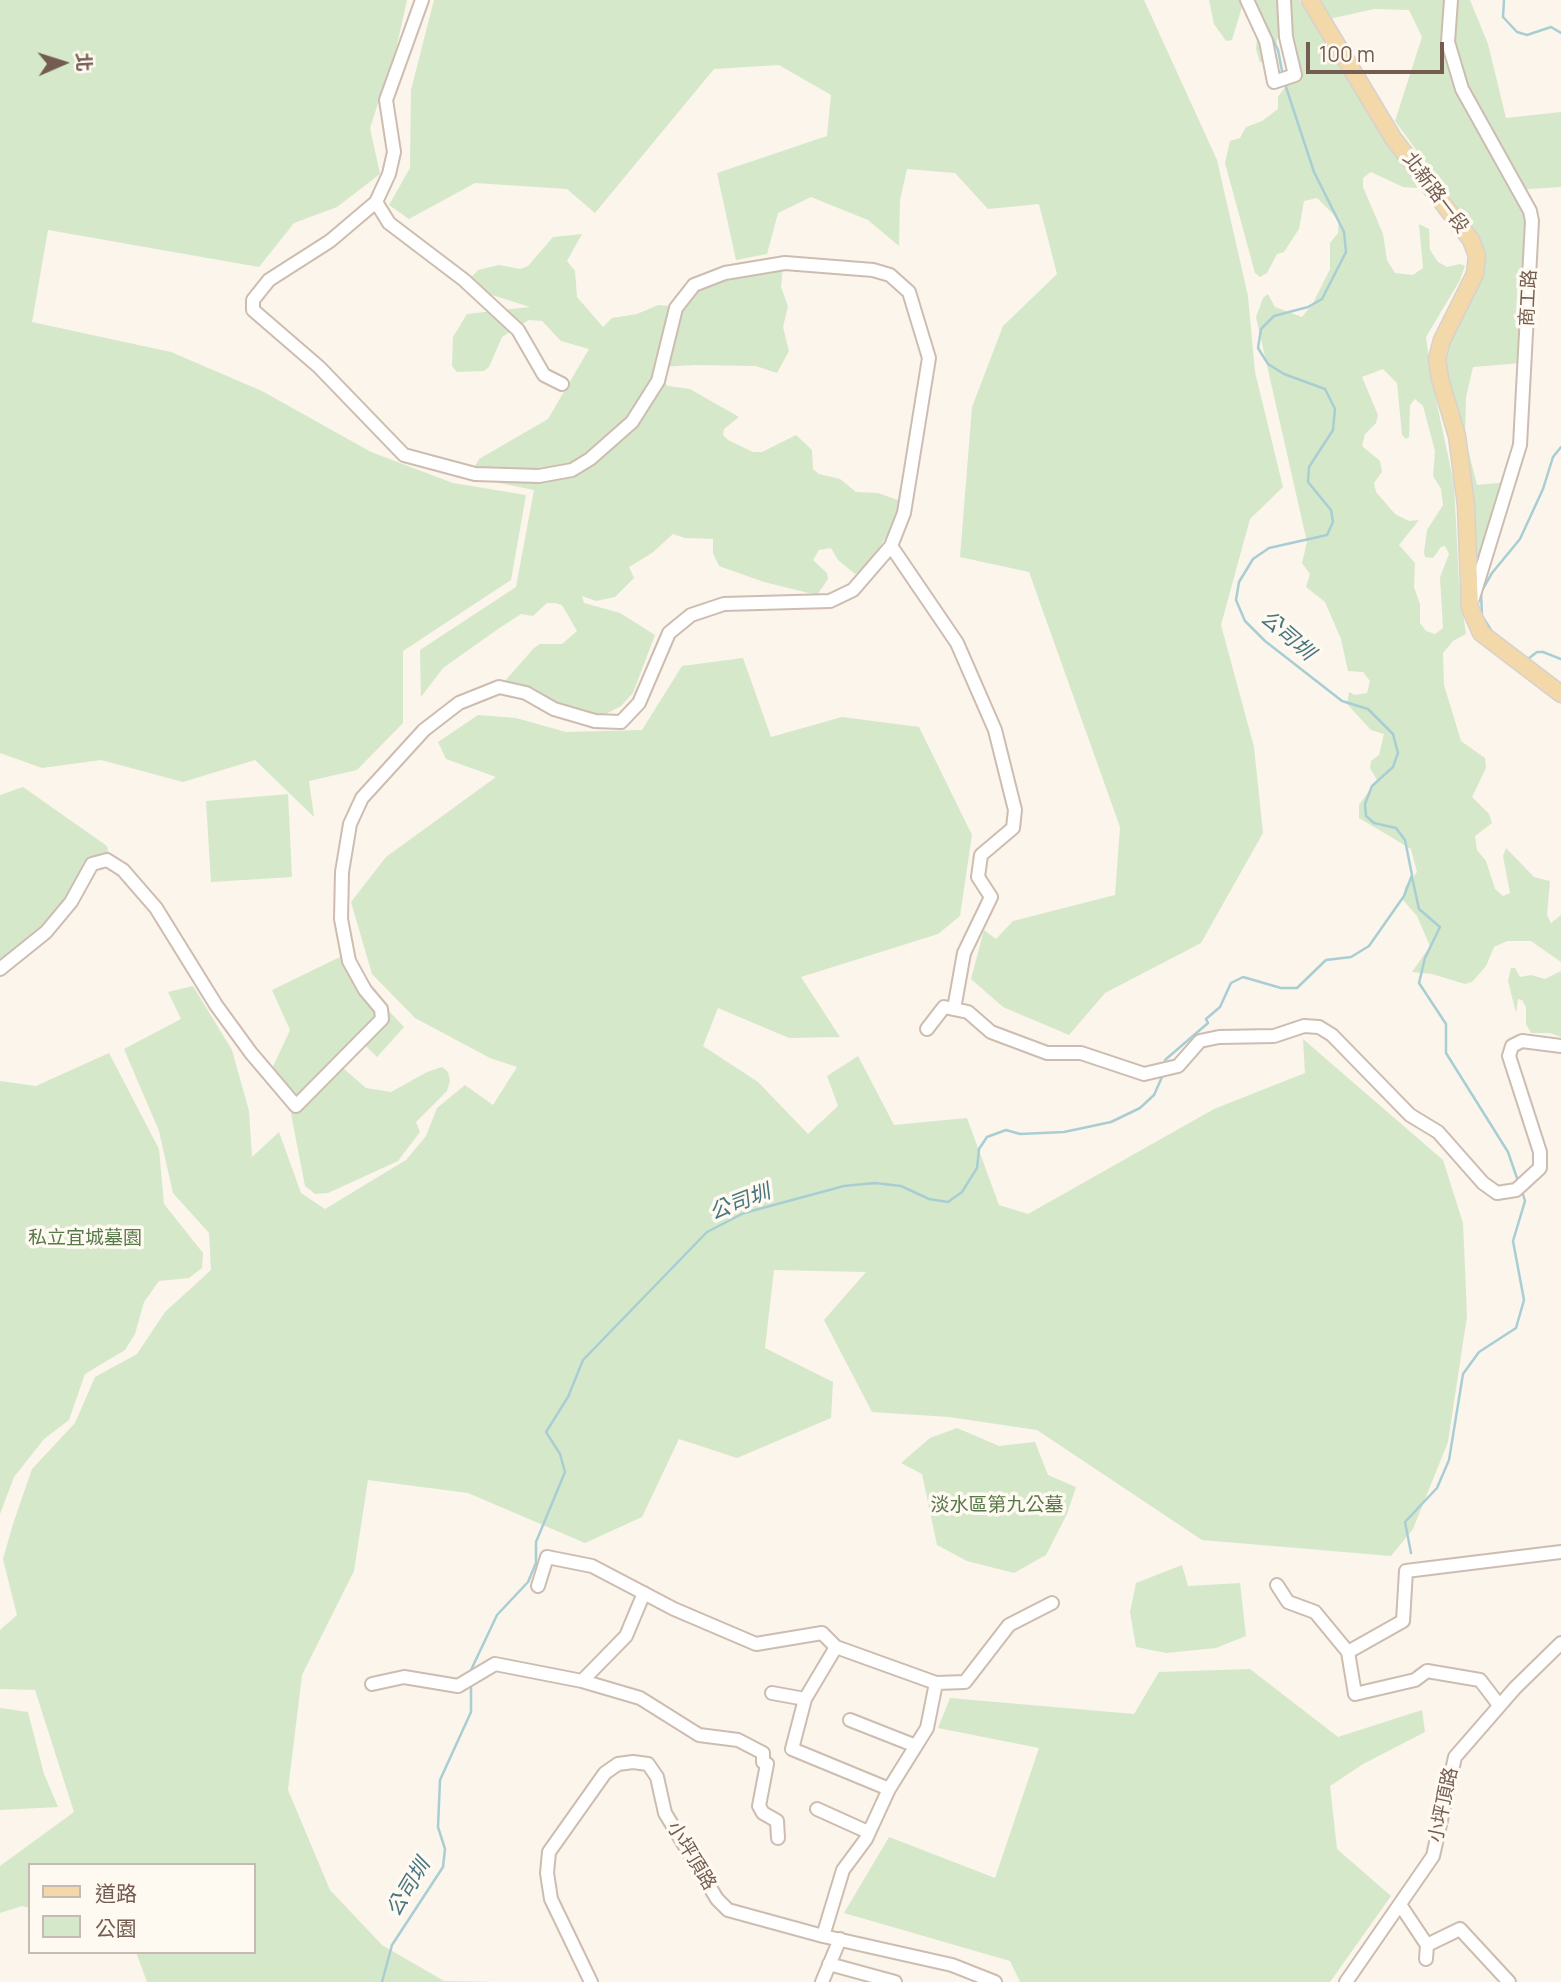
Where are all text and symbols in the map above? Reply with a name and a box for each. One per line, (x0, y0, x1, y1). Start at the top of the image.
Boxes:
north arrow (28, 28, 98, 98)
scale bar (1309, 28, 1447, 72)
text: 100 m (1319, 40, 1375, 68)
text: 北 (70, 52, 97, 72)
street label: 北新路一段 (1397, 148, 1473, 238)
street label: 商工路 (1516, 269, 1542, 327)
water label: 公司圳 (1255, 606, 1319, 666)
water label: 公司圳 (706, 1180, 774, 1226)
park label: 私立宜城墓園 (28, 1228, 142, 1250)
park label: 淡水區第九公墓 (931, 1495, 1063, 1517)
street label: 小坪頂路 (1425, 1765, 1463, 1845)
street label: 小坪頂路 (662, 1818, 720, 1894)
water label: 公司圳 (382, 1855, 436, 1921)
legend (28, 1863, 256, 1954)
text: 道路 (95, 1879, 137, 1907)
text: 公園 (95, 1914, 137, 1942)

